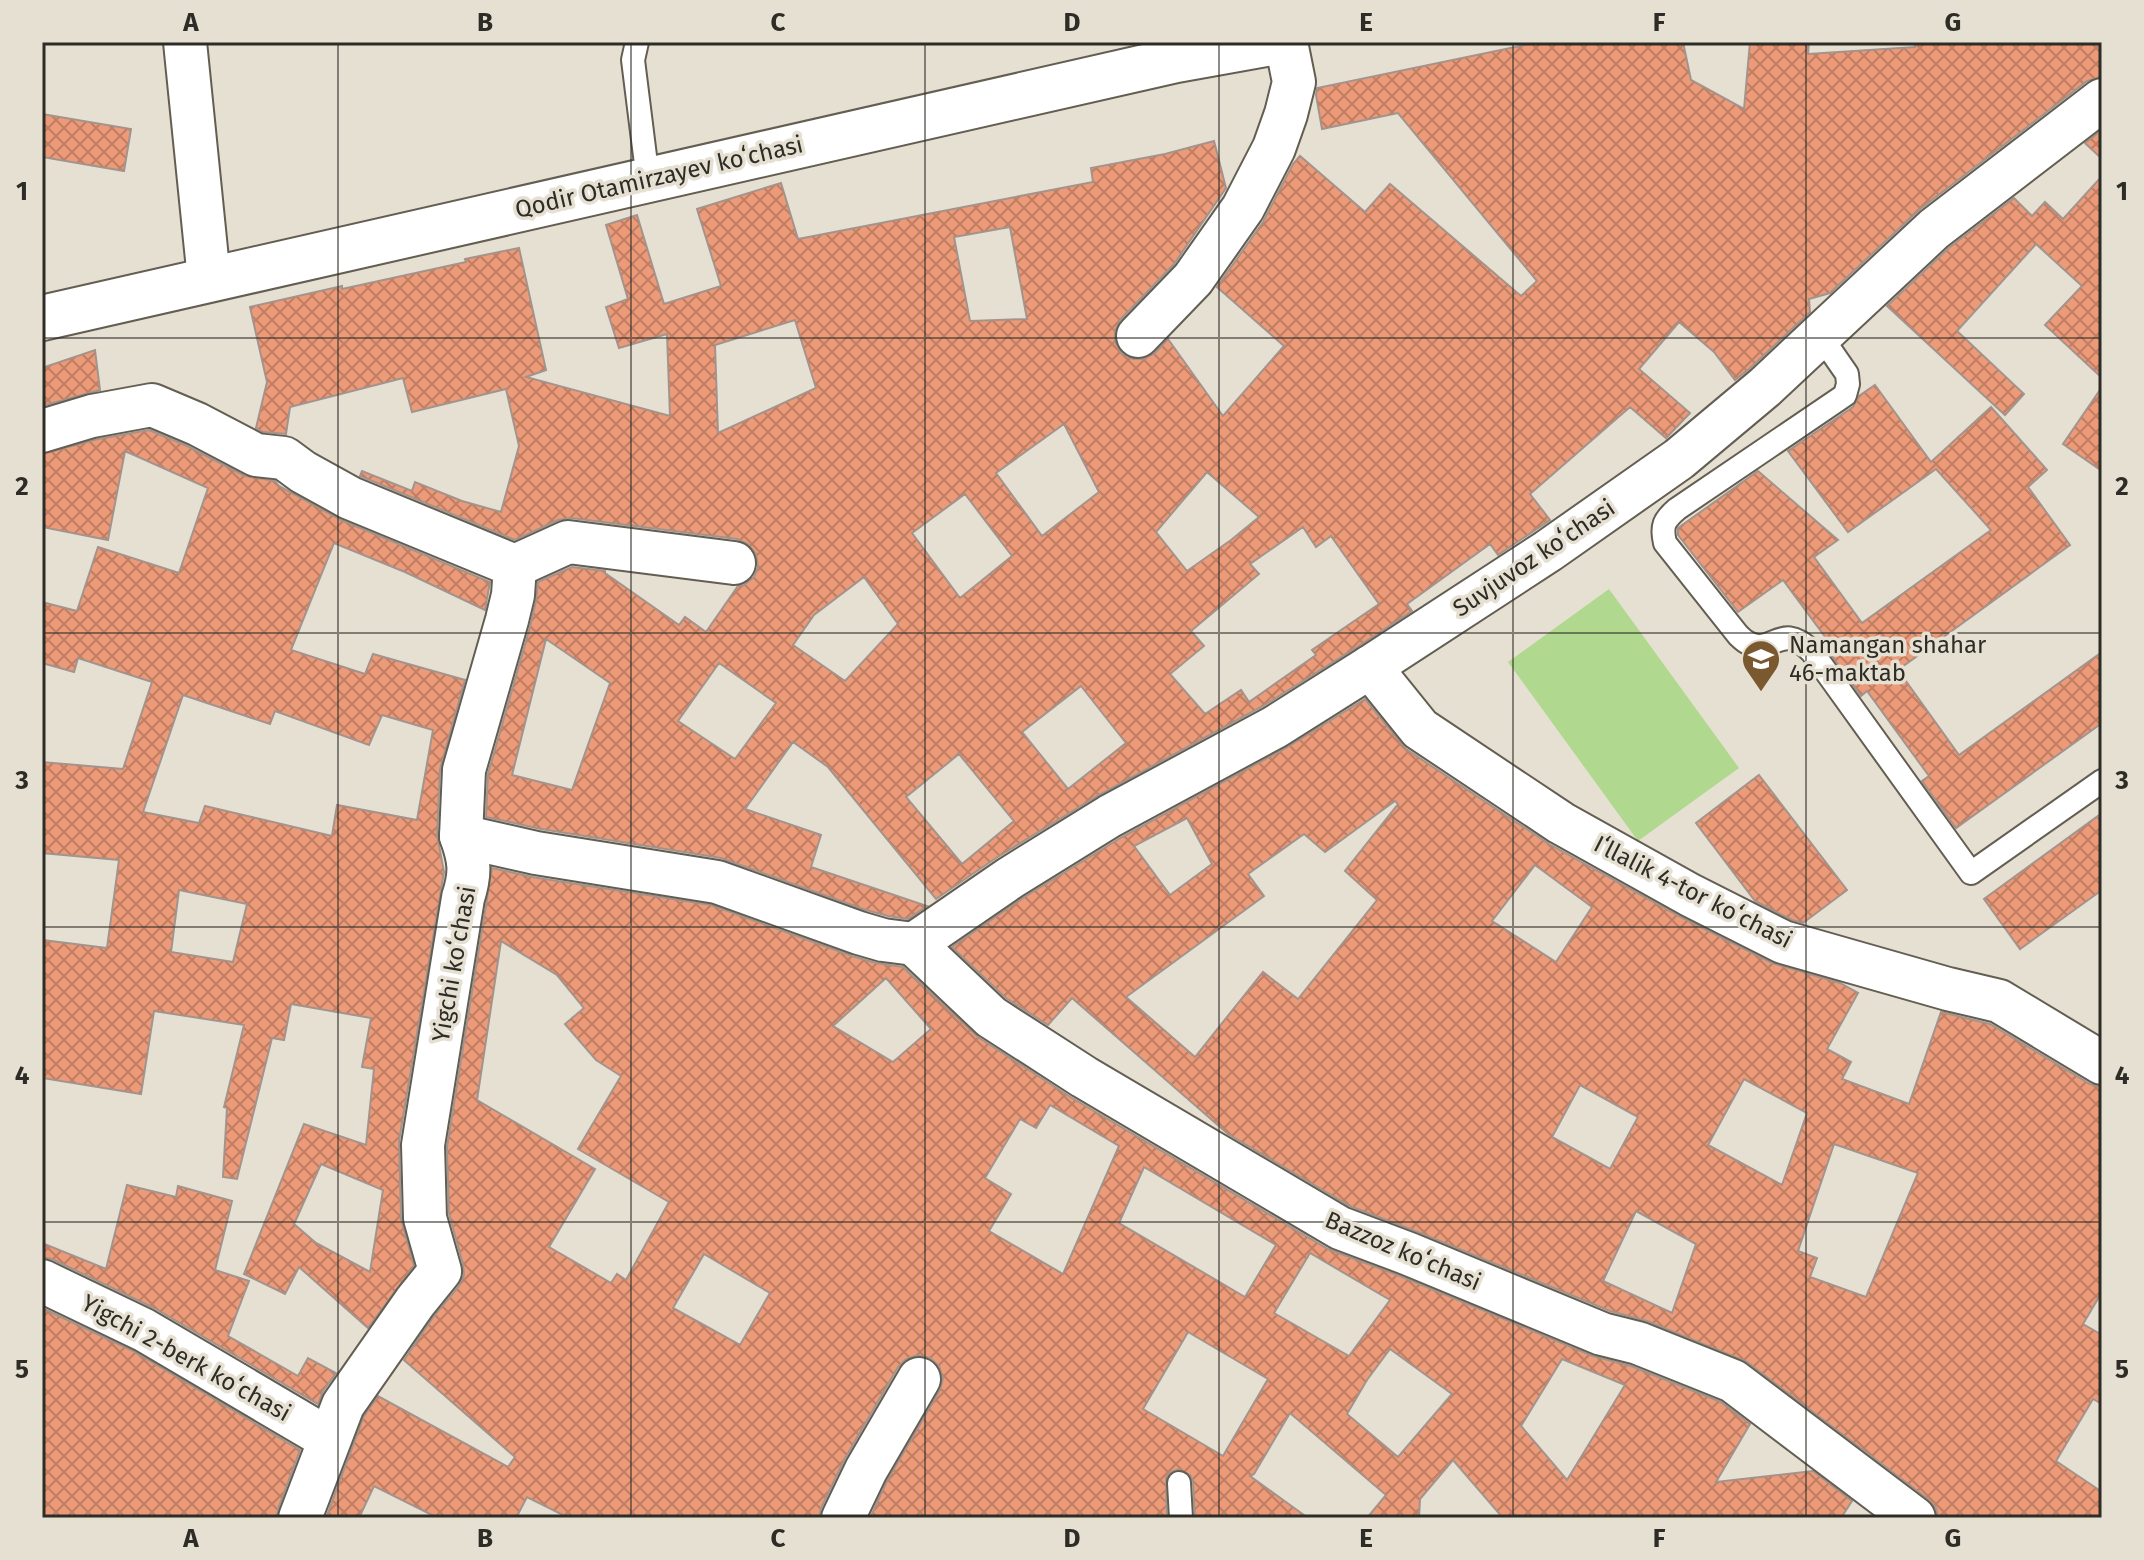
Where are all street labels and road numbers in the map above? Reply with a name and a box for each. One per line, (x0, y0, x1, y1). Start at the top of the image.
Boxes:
street label: Qodir Otamirzayev koʻchasi (512, 130, 806, 224)
street label: Suvjuvoz koʻchasi (1448, 493, 1620, 623)
street label: Iʻllalik 4-tor koʻchasi (1589, 830, 1797, 954)
street label: Yigchi koʻchasi (426, 884, 482, 1044)
street label: Bazzoz koʻchasi (1321, 1206, 1485, 1296)
street label: Yigchi 2-berk koʻchasi (77, 1289, 295, 1427)

